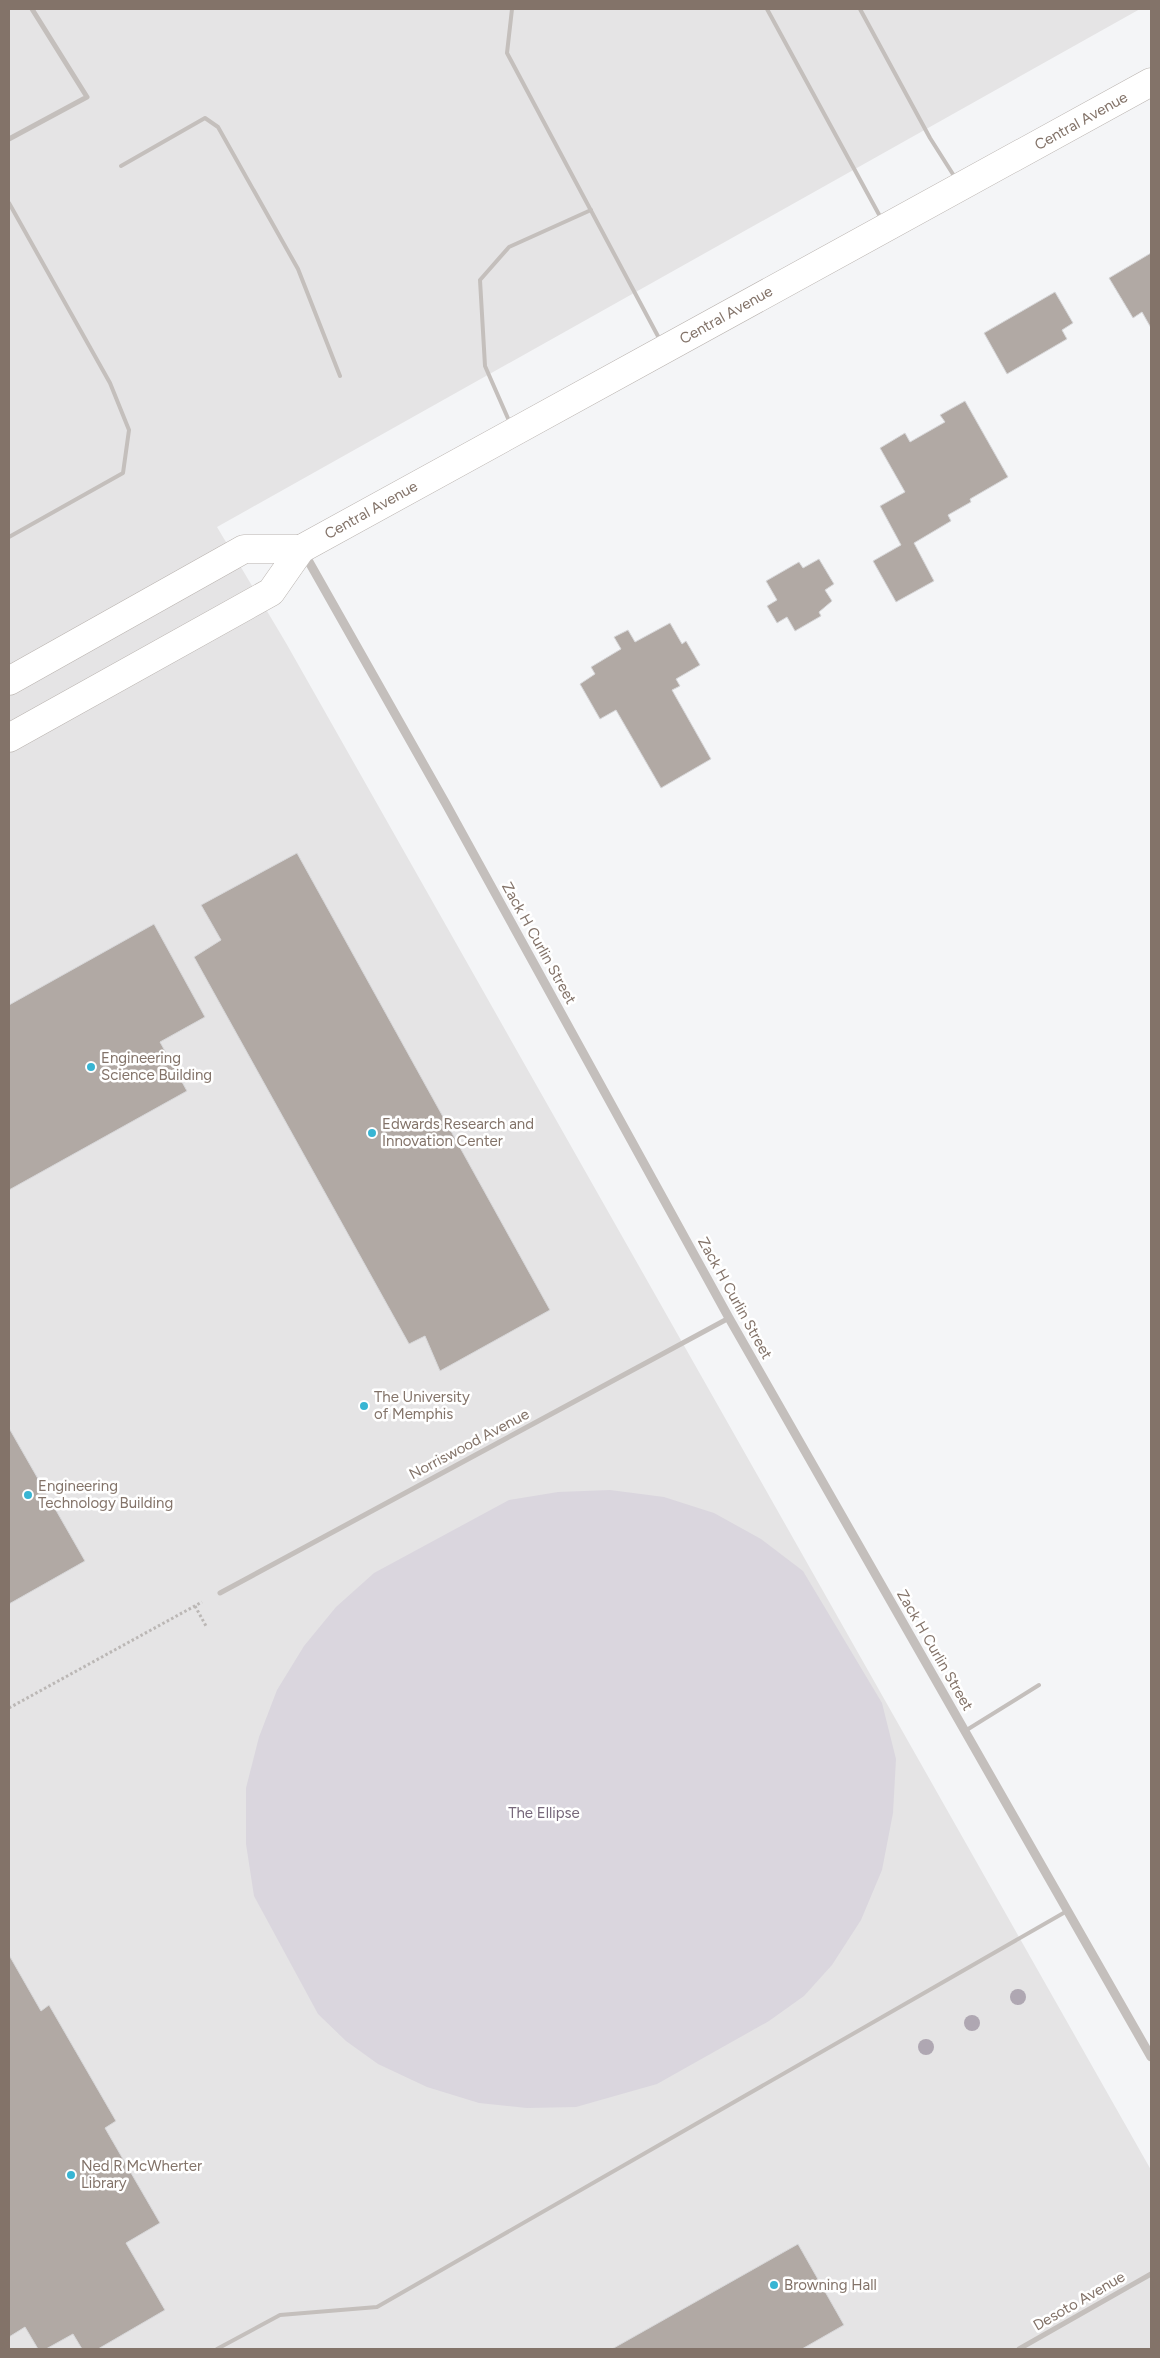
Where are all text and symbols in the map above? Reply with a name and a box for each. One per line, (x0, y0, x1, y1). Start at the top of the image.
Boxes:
street label: Central Avenue (1031, 88, 1131, 154)
street label: Central Avenue (676, 282, 776, 348)
street label: Central Avenue (321, 477, 421, 543)
street label: Zack H Curlin Street (498, 879, 580, 1007)
place label: Engineering Science Building (101, 1049, 212, 1084)
marker: Engineering Science Building (85, 1061, 97, 1073)
place label: Edwards Research and Innovation Center (382, 1115, 534, 1150)
marker: Edwards Research and Innovation Center (366, 1127, 378, 1139)
street label: Zack H Curlin Street (694, 1234, 776, 1362)
place label: The University of Memphis (374, 1388, 470, 1423)
marker: The University of Memphis (358, 1400, 370, 1412)
street label: Norriswood Avenue (406, 1405, 532, 1483)
place label: Engineering Technology Building (38, 1477, 173, 1512)
marker: Engineering Technology Building (22, 1489, 34, 1501)
street label: Zack H Curlin Street (893, 1586, 977, 1714)
park label: The Ellipse (508, 1804, 580, 1822)
place label: Ned R McWherter Library (81, 2157, 202, 2192)
marker: Ned R McWherter Library (65, 2169, 77, 2181)
street label: Desoto Avenue (1030, 2267, 1128, 2335)
place label: Browning Hall (784, 2276, 877, 2294)
marker: Browning Hall (768, 2279, 780, 2291)

